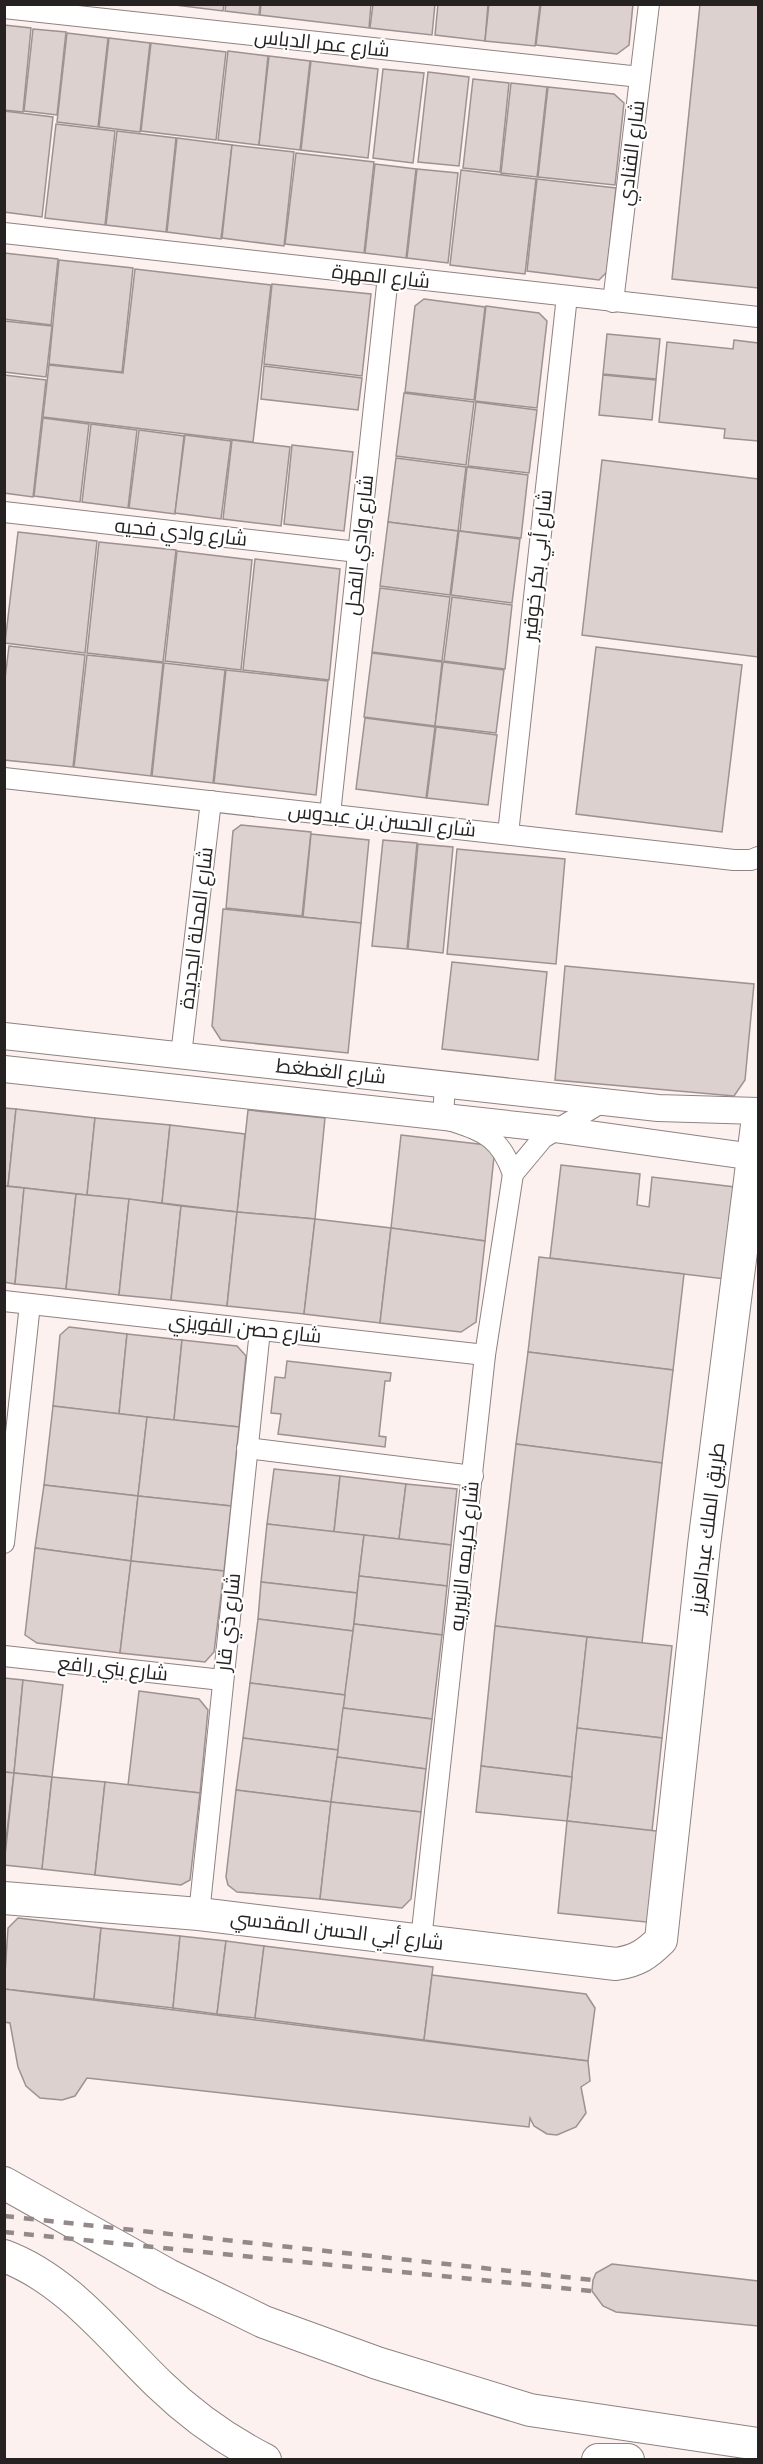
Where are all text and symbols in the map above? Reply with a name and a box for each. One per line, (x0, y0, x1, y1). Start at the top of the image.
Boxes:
street label: شارع عمر الدباس (253, 23, 391, 64)
street label: شارع القنادي (612, 99, 653, 208)
street label: شارع المهرة (331, 258, 431, 295)
street label: شارع وادي الفحل (339, 473, 382, 617)
street label: شارع أبي بكر خوقير (516, 488, 561, 643)
street label: شارع وادي فحيه (113, 512, 249, 555)
street label: شارع الحسن بن عبدوس (287, 797, 477, 844)
street label: شارع المحلة الجديدة (173, 845, 220, 1011)
street label: شارع الغطغط (275, 1052, 387, 1091)
street label: شارع حصن الفويزي (167, 1307, 323, 1352)
street label: طريق الملك عبدالعزيز (683, 1441, 730, 1616)
street label: شارع كريمه الزبيريه (443, 1480, 486, 1632)
street label: شارع ذي قار (210, 1572, 249, 1674)
street label: شارع بني رافع (56, 1649, 169, 1690)
street label: شارع أبي الحسن المقدسي (229, 1904, 445, 1959)

